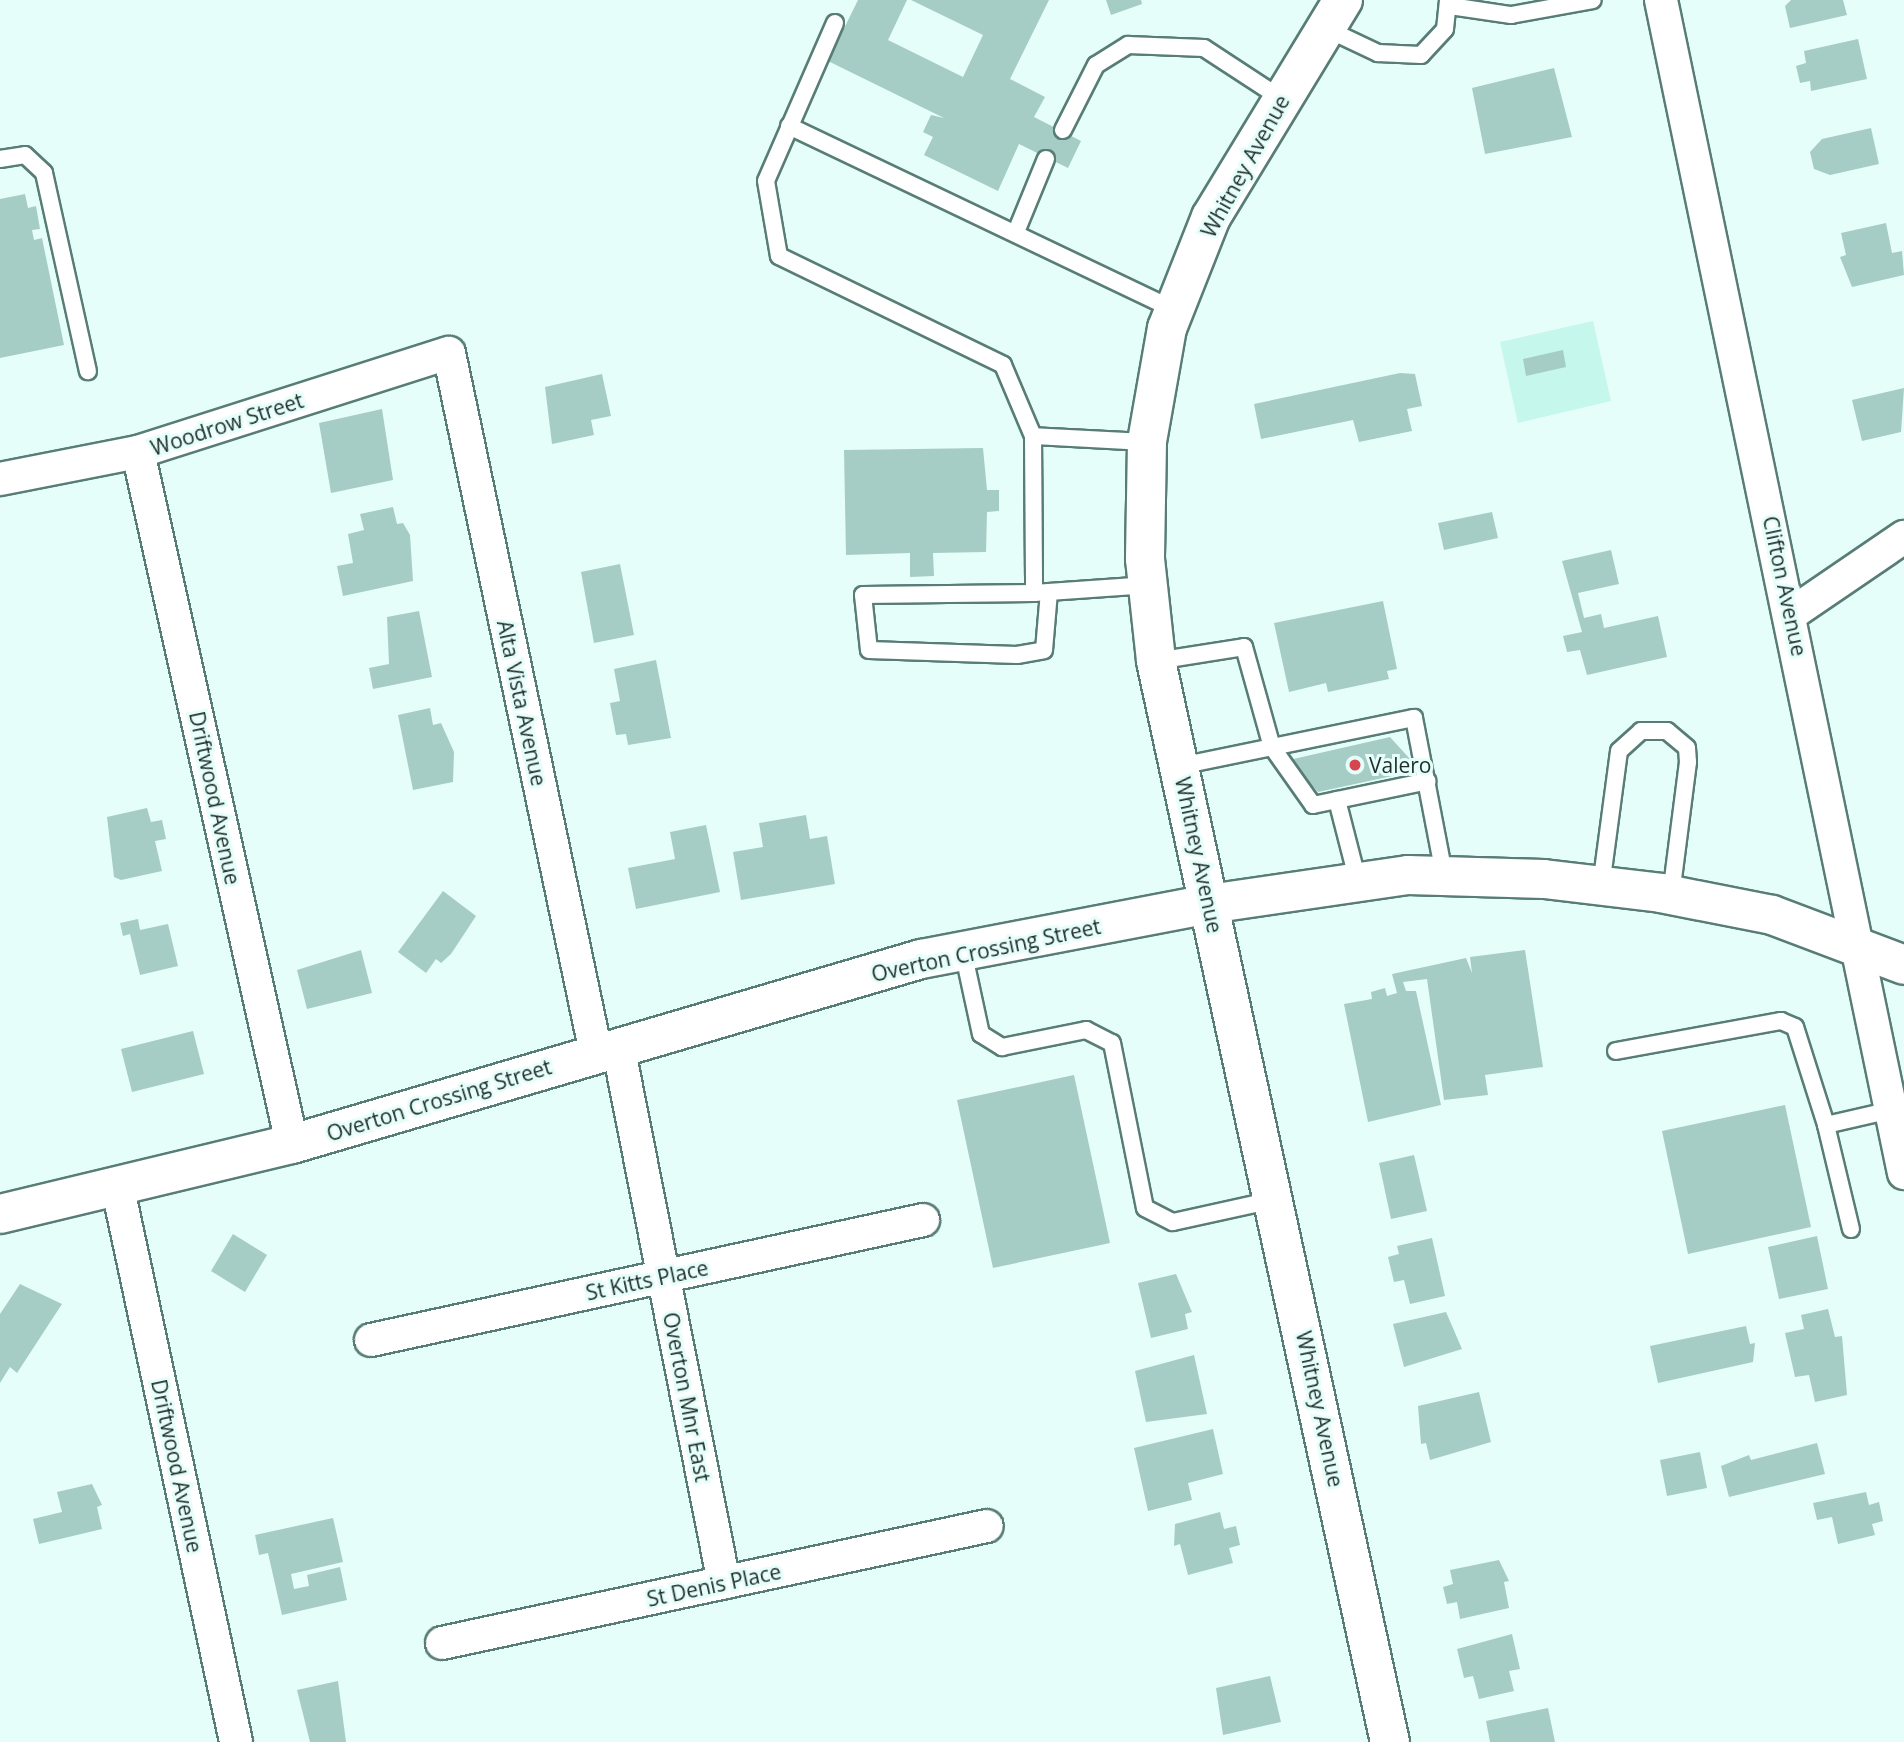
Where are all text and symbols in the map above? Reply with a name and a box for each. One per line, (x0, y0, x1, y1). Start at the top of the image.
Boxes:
street label: Whitney Avenue (1195, 90, 1295, 242)
street label: Woodrow Street (147, 387, 307, 461)
street label: Clifton Avenue (1758, 514, 1812, 658)
street label: Alta Vista Avenue (492, 618, 552, 788)
street label: Driftwood Avenue (184, 709, 246, 887)
place label: Valero (1369, 752, 1431, 778)
marker: Valero (1347, 757, 1363, 773)
street label: Whitney Avenue (1170, 775, 1228, 935)
street label: Overton Crossing Street (869, 913, 1103, 987)
street label: Overton Crossing Street (324, 1054, 554, 1146)
street label: St Kitts Place (583, 1255, 711, 1305)
street label: Overton Mnr East (658, 1310, 716, 1484)
street label: Whitney Avenue (1291, 1329, 1349, 1489)
street label: Driftwood Avenue (146, 1377, 208, 1555)
street label: St Denis Place (645, 1558, 783, 1612)

